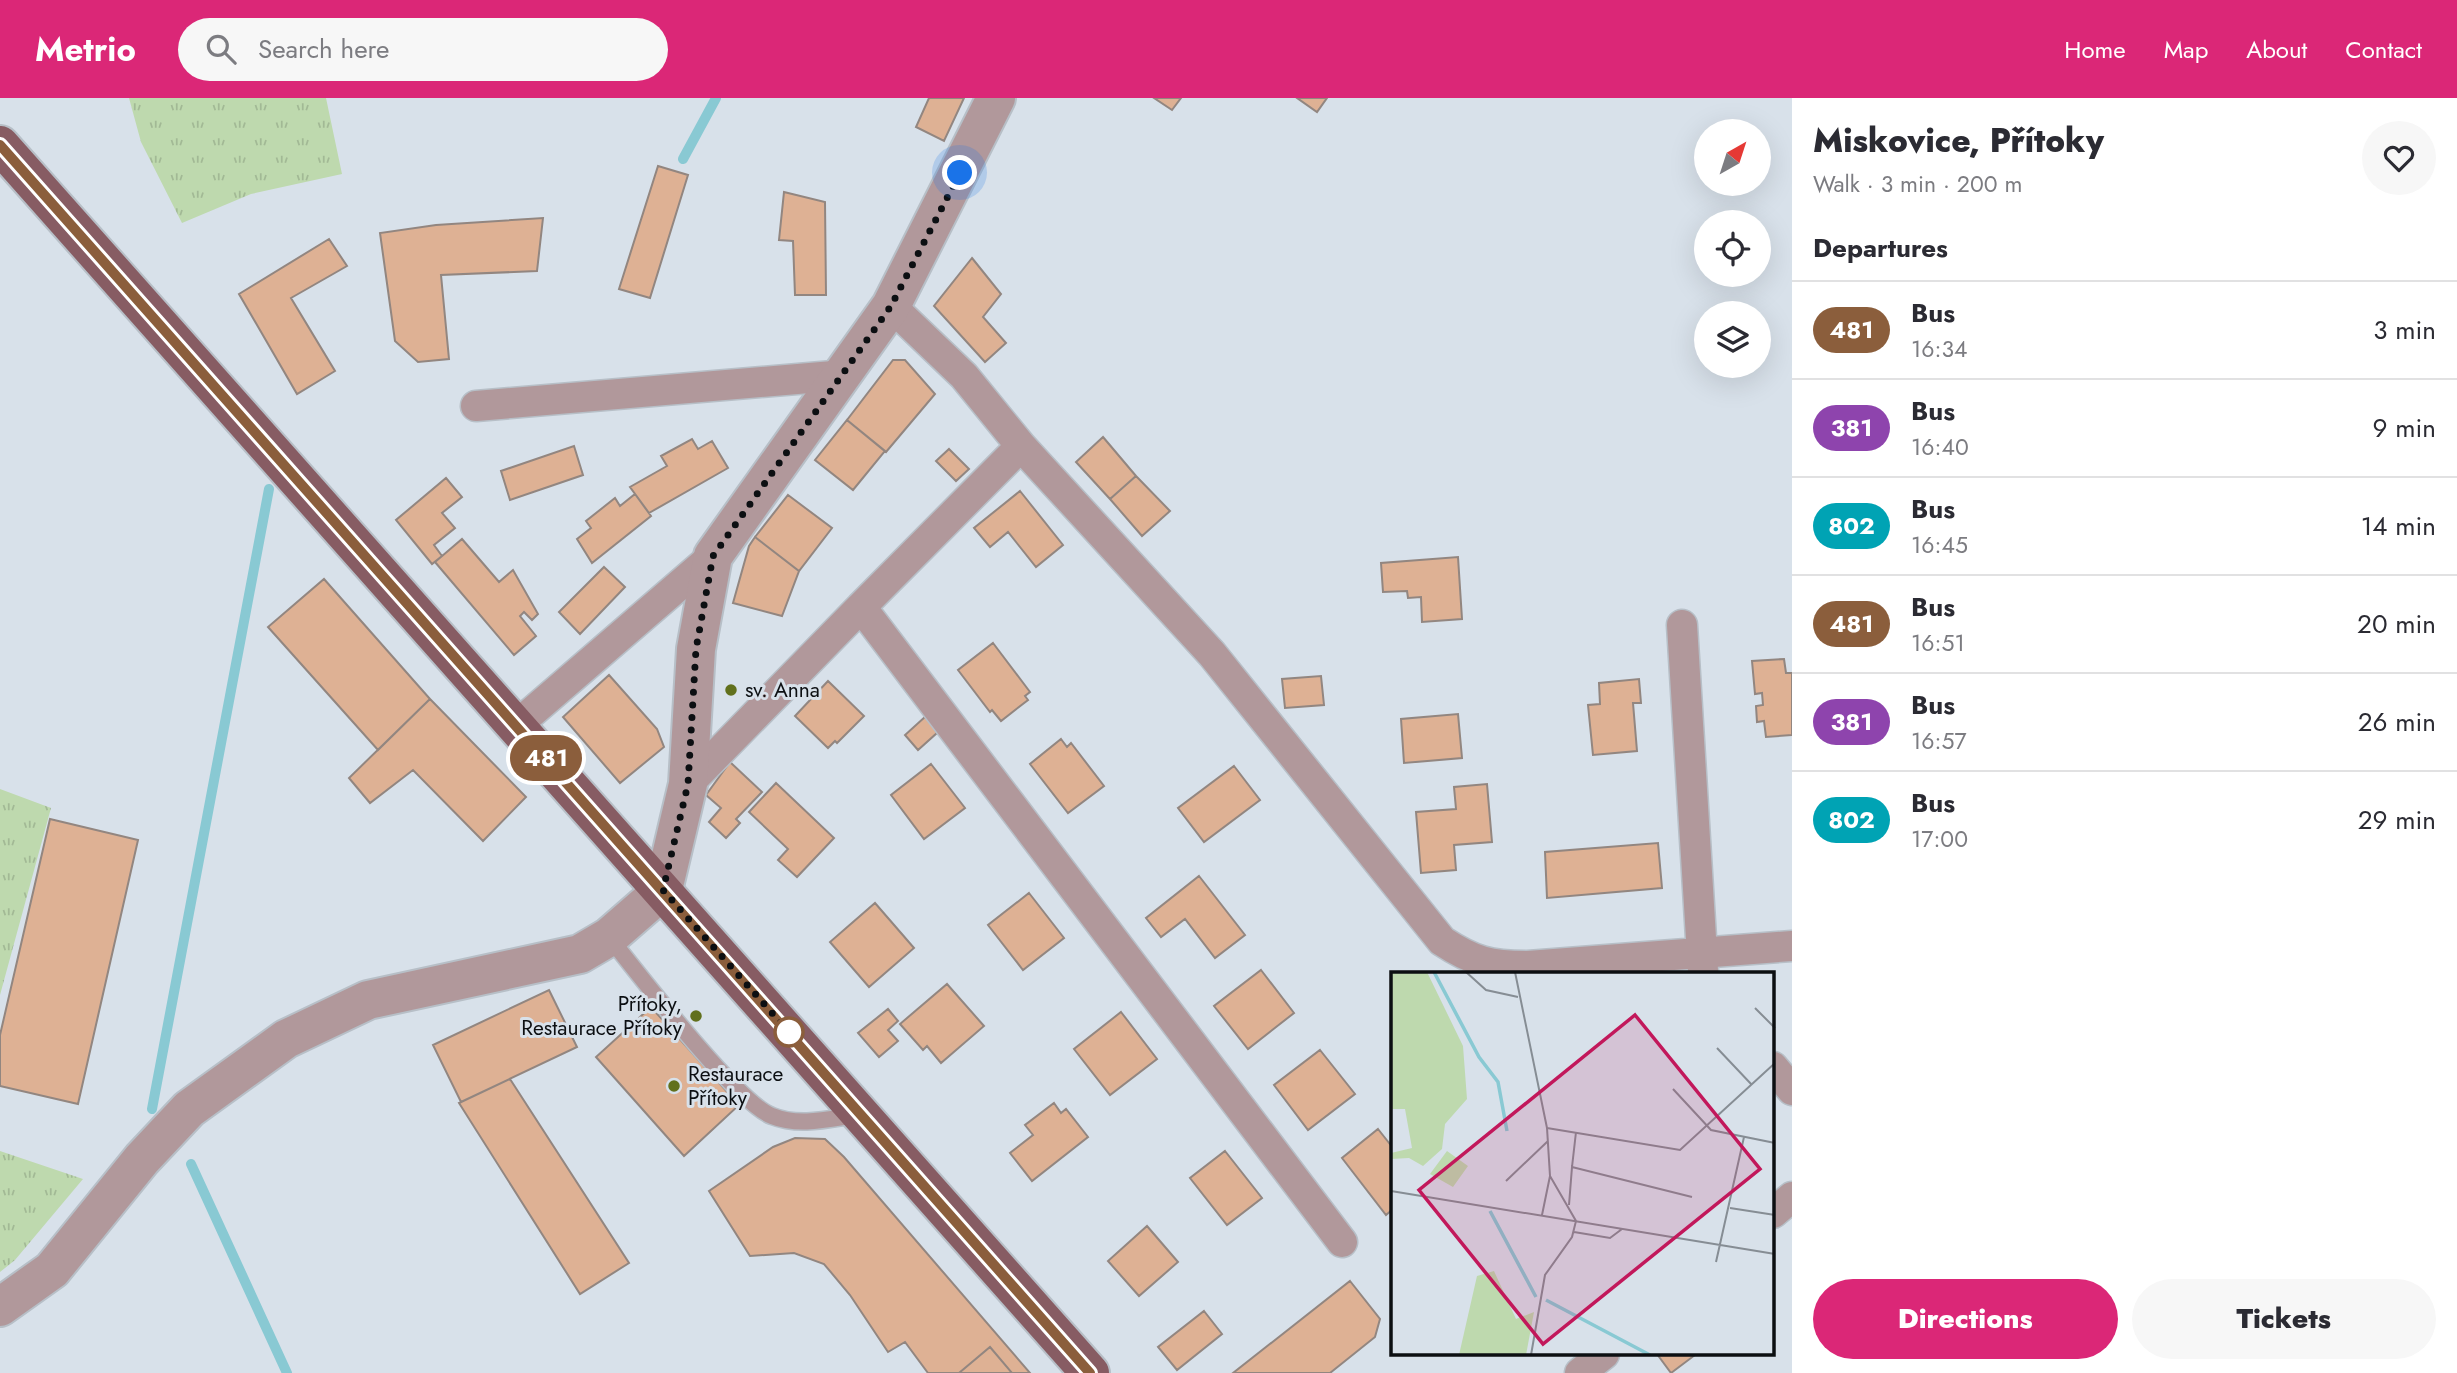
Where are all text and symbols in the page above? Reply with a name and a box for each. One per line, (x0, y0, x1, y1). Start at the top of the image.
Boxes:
search box (178, 18, 668, 81)
text: Metrio (35, 26, 136, 73)
icon: search (202, 30, 240, 68)
text: Search here (258, 30, 389, 68)
text: Home (2064, 32, 2126, 67)
text: Map (2164, 32, 2208, 67)
text: About (2246, 32, 2307, 67)
text: Contact (2345, 32, 2422, 67)
text: Miskovice, Přítoky (1813, 117, 2104, 164)
north arrow (1694, 119, 1771, 196)
map controls (1694, 119, 1771, 378)
button: heart (2362, 121, 2436, 195)
your location (942, 155, 977, 190)
text: Walk · 3 min · 200 m (1813, 167, 2022, 201)
button: locate (1694, 210, 1771, 287)
text: Departures (1813, 229, 1948, 267)
text: Bus (1911, 294, 1955, 332)
button: layers (1694, 301, 1771, 378)
text: 3 min (2373, 311, 2436, 349)
text: 481 (1829, 312, 1874, 347)
text: 16:34 (1911, 332, 1967, 366)
text: Bus (1911, 392, 1955, 430)
text: 9 min (2373, 409, 2436, 447)
text: 381 (1830, 410, 1873, 445)
text: 16:40 (1911, 430, 1969, 464)
text: Bus (1911, 490, 1955, 528)
text: 14 min (2361, 507, 2436, 545)
text: 802 (1828, 508, 1875, 543)
text: 16:45 (1911, 528, 1968, 562)
text: Bus (1911, 588, 1955, 626)
text: 20 min (2357, 605, 2436, 643)
text: 481 (1829, 606, 1874, 641)
text: 16:51 (1911, 626, 1965, 660)
place label: sv. Anna (745, 675, 820, 705)
marker: sv. Anna (723, 682, 739, 698)
text: Bus (1911, 686, 1955, 724)
text: 26 min (2358, 703, 2436, 741)
text: 381 (1830, 704, 1873, 739)
text: 16:57 (1911, 724, 1967, 758)
line badge: 481 (506, 735, 586, 781)
text: 481 (524, 740, 568, 775)
text: Bus (1911, 784, 1955, 822)
text: 29 min (2358, 801, 2436, 839)
text: 802 (1828, 802, 1875, 837)
text: 17:00 (1911, 822, 1968, 856)
inset map (1391, 972, 1774, 1356)
place label: Přítoky, Restaurace Přítoky (521, 989, 683, 1043)
marker: Přítoky, Restaurace Přítoky (688, 1008, 704, 1024)
unlabelled marker (774, 1017, 804, 1047)
place label: Restaurace Přítoky (688, 1059, 784, 1113)
marker: Restaurace Přítoky (666, 1078, 682, 1094)
button: Directions (1813, 1279, 2118, 1359)
button: Tickets (2132, 1279, 2436, 1359)

